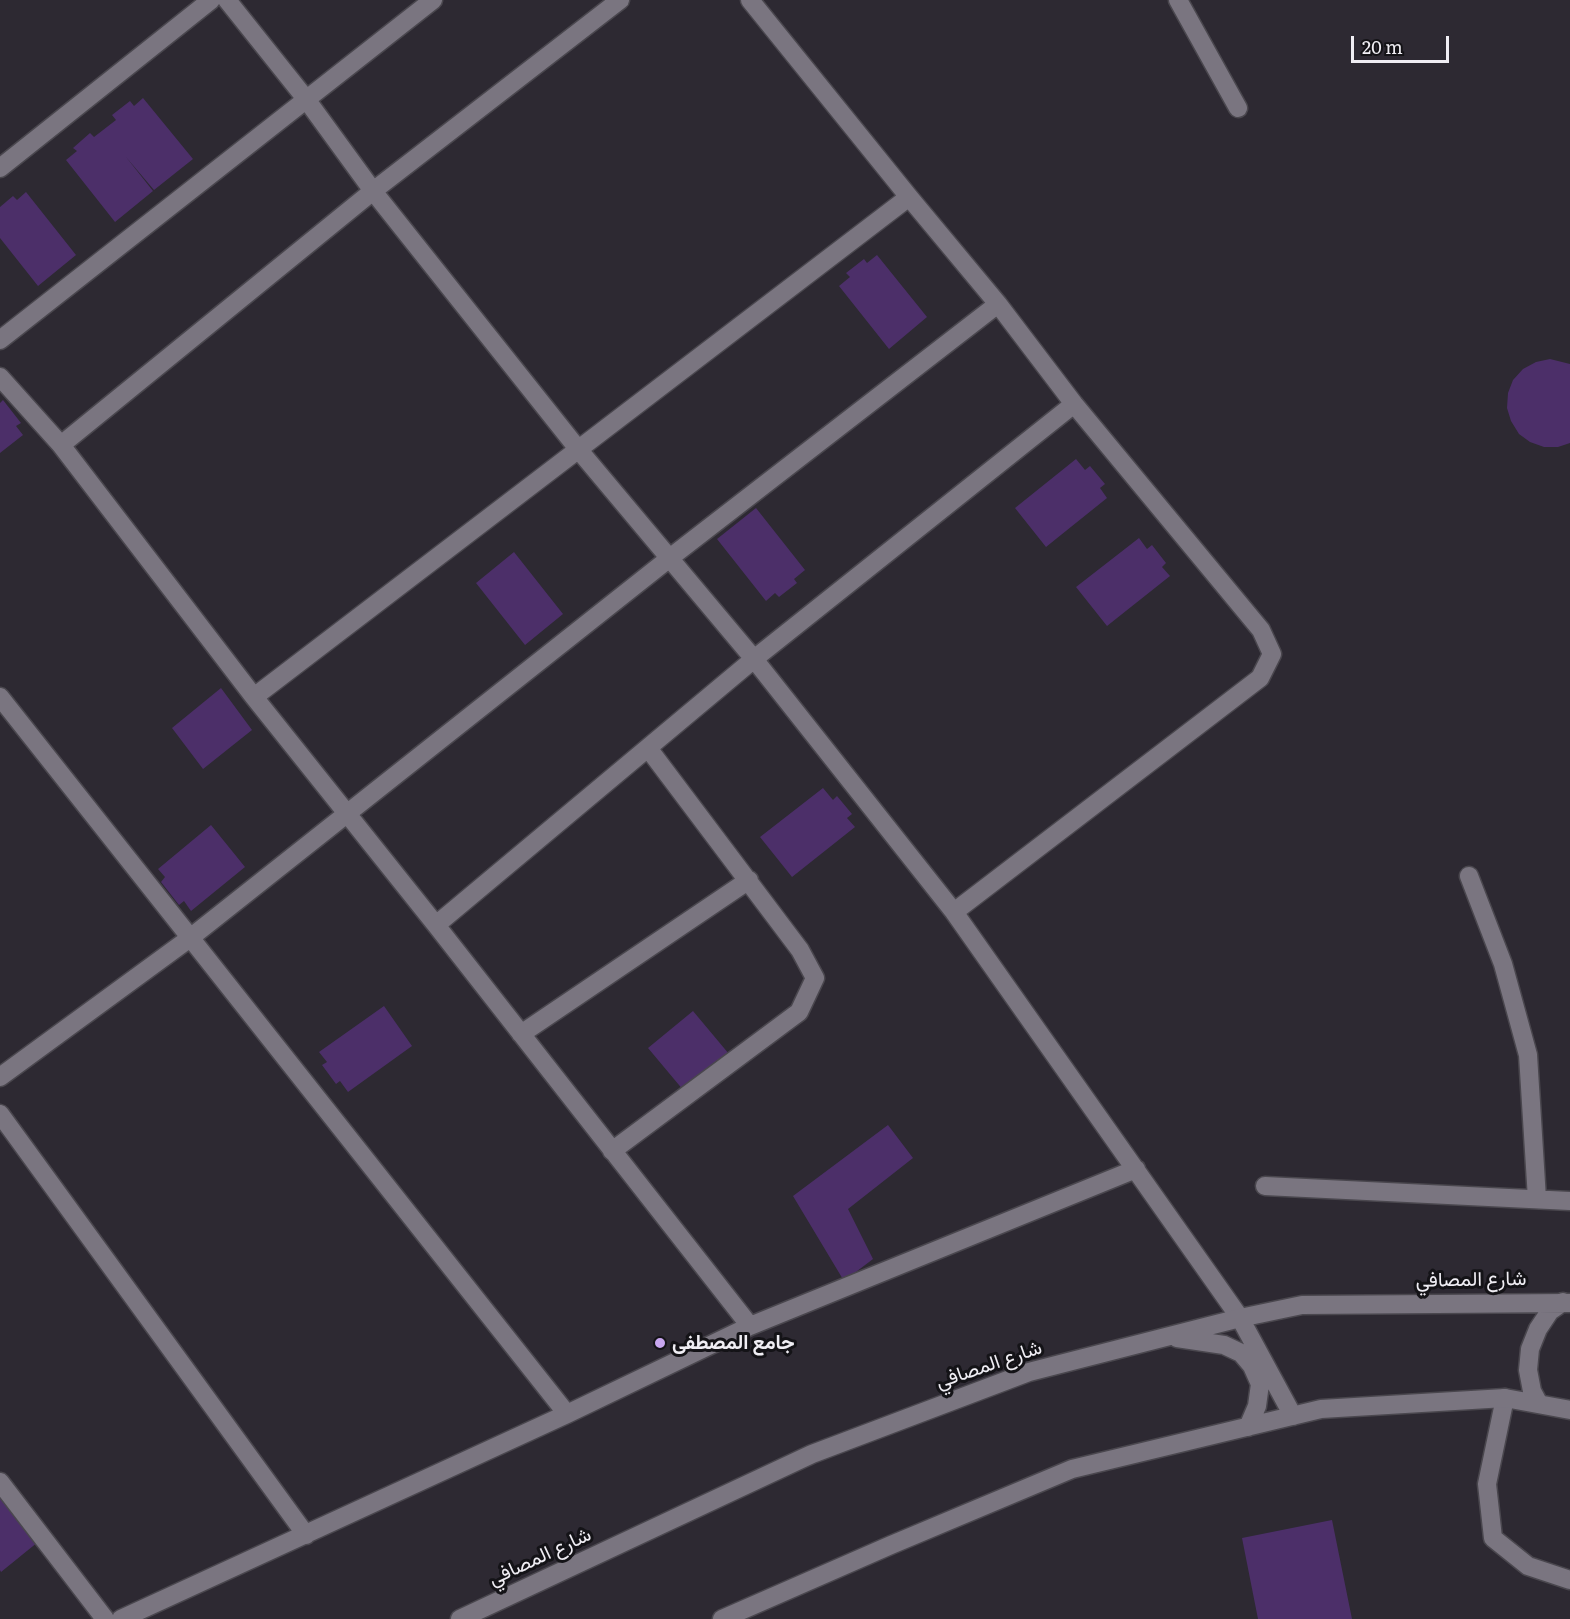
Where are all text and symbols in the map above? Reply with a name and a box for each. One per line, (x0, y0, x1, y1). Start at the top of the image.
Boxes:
scale bar (1354, 24, 1452, 62)
text: 20 m (1362, 33, 1403, 60)
street label: شارع المصافي (1415, 1267, 1527, 1293)
place label: جامع المصطفى (672, 1331, 795, 1355)
marker: جامع المصطفى (653, 1336, 667, 1350)
street label: شارع المصافي (933, 1336, 1045, 1394)
street label: شارع المصافي (485, 1523, 595, 1591)

